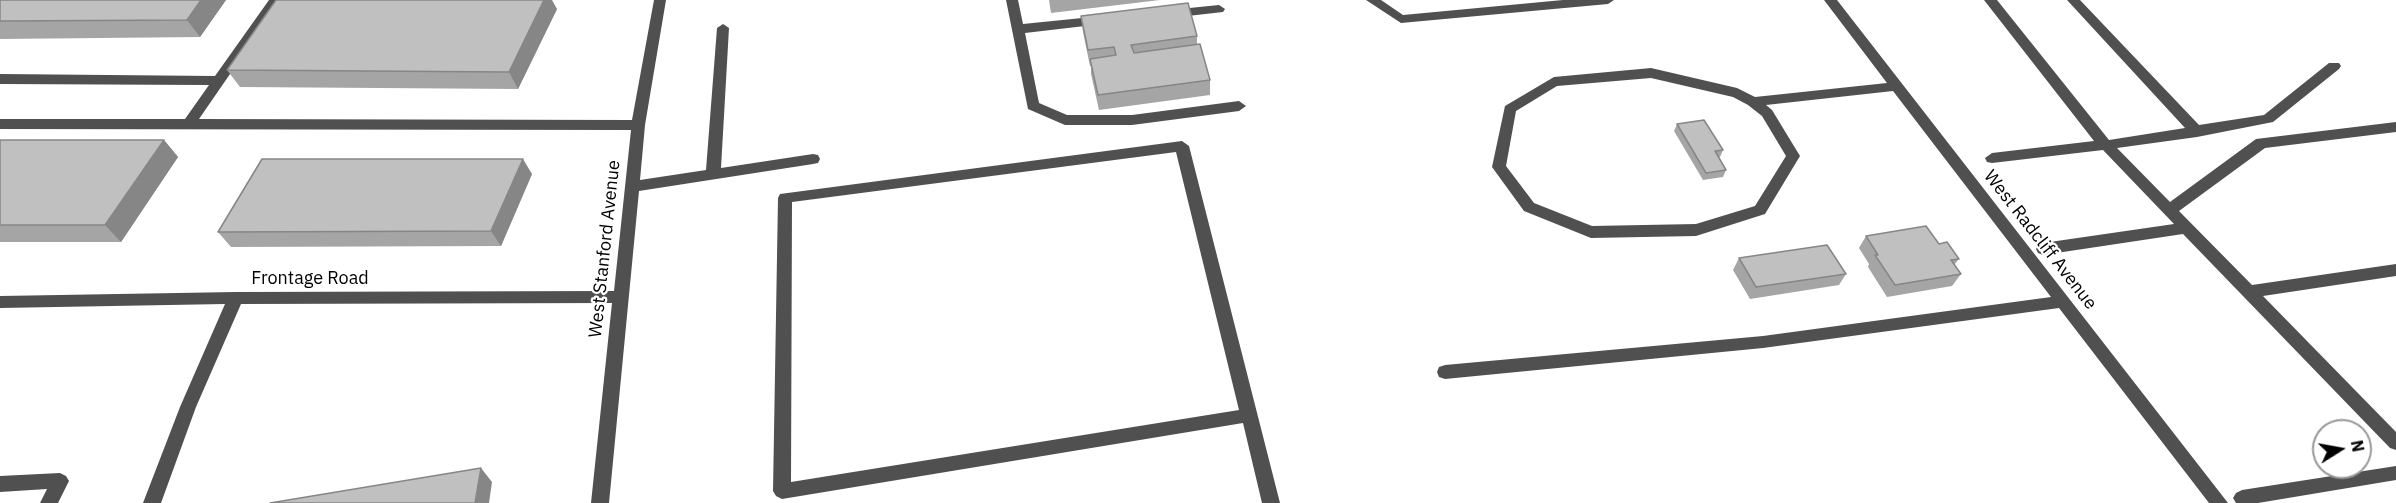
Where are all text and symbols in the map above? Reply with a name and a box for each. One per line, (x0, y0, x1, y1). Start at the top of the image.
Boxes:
street label: West Stanford Avenue (585, 159, 625, 339)
street label: West Radcliff Avenue (1979, 166, 2101, 314)
street label: Frontage Road (251, 268, 369, 290)
north arrow (2312, 419, 2372, 479)
text: N (2347, 438, 2369, 454)

